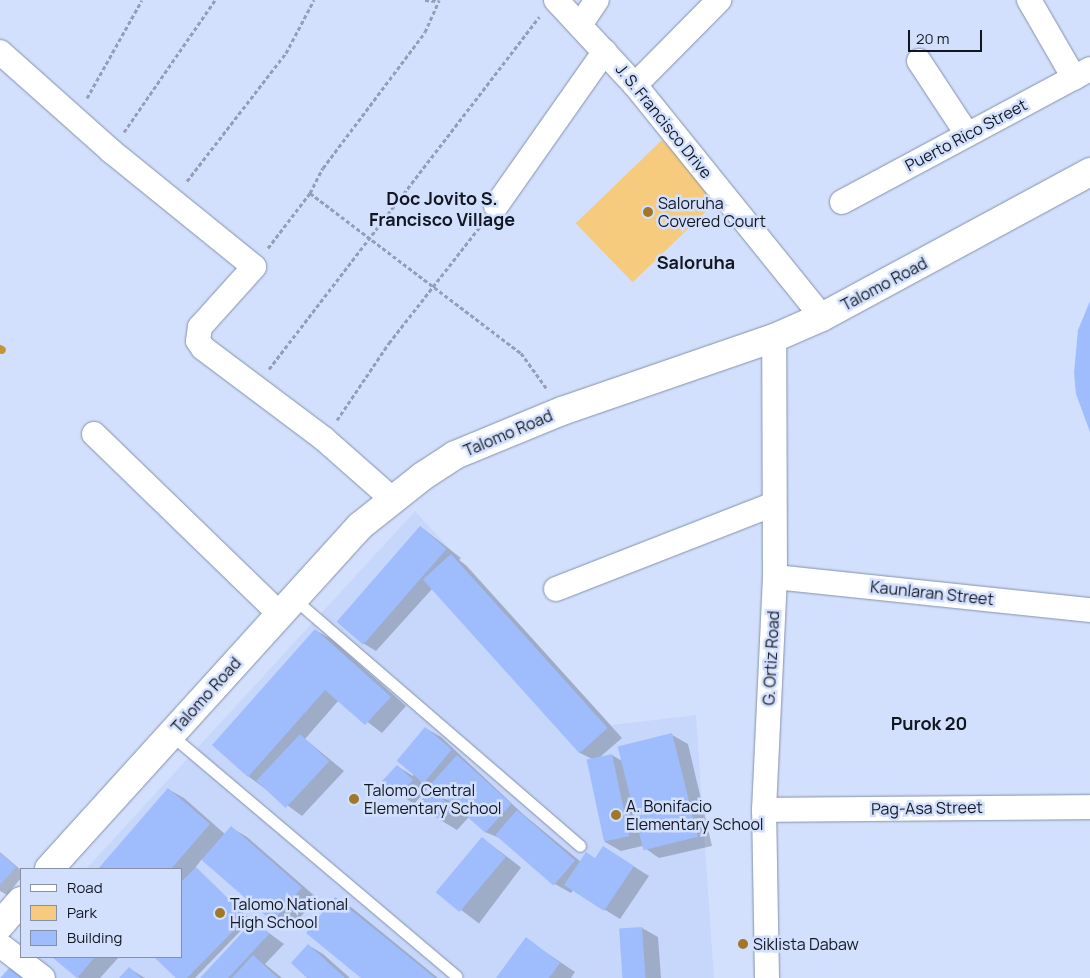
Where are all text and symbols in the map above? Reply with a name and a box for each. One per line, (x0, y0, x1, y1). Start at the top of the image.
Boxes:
scale bar (910, 20, 984, 52)
text: 20 m (916, 28, 949, 49)
street label: J. S. Francisco Drive (612, 60, 716, 182)
street label: Puerto Rico Street (902, 95, 1030, 175)
district label: Doc Jovito S. Francisco Village (369, 188, 515, 230)
place label: Saloruha Covered Court (658, 193, 766, 231)
marker: Saloruha Covered Court (642, 206, 654, 218)
district label: Saloruha (657, 251, 735, 273)
street label: Talomo Road (838, 253, 930, 315)
street label: Talomo Road (461, 406, 555, 460)
street label: Kaunlaran Street (869, 577, 995, 609)
street label: G. Ortiz Road (759, 610, 783, 706)
street label: Talomo Road (167, 653, 245, 737)
district label: Purok 20 (891, 712, 967, 734)
place label: Talomo Central Elementary School (364, 780, 502, 818)
marker: Talomo Central Elementary School (348, 793, 360, 805)
place label: A. Bonifacio Elementary School (626, 796, 764, 834)
street label: Pag-Asa Street (871, 797, 983, 819)
marker: A. Bonifacio Elementary School (610, 809, 622, 821)
legend (20, 868, 182, 958)
text: Road (67, 877, 103, 898)
place label: Talomo National High School (230, 894, 348, 932)
text: Park (67, 902, 97, 923)
marker: Talomo National High School (214, 907, 226, 919)
text: Building (67, 927, 122, 948)
place label: Siklista Dabaw (753, 934, 859, 954)
marker: Siklista Dabaw (737, 938, 749, 950)

